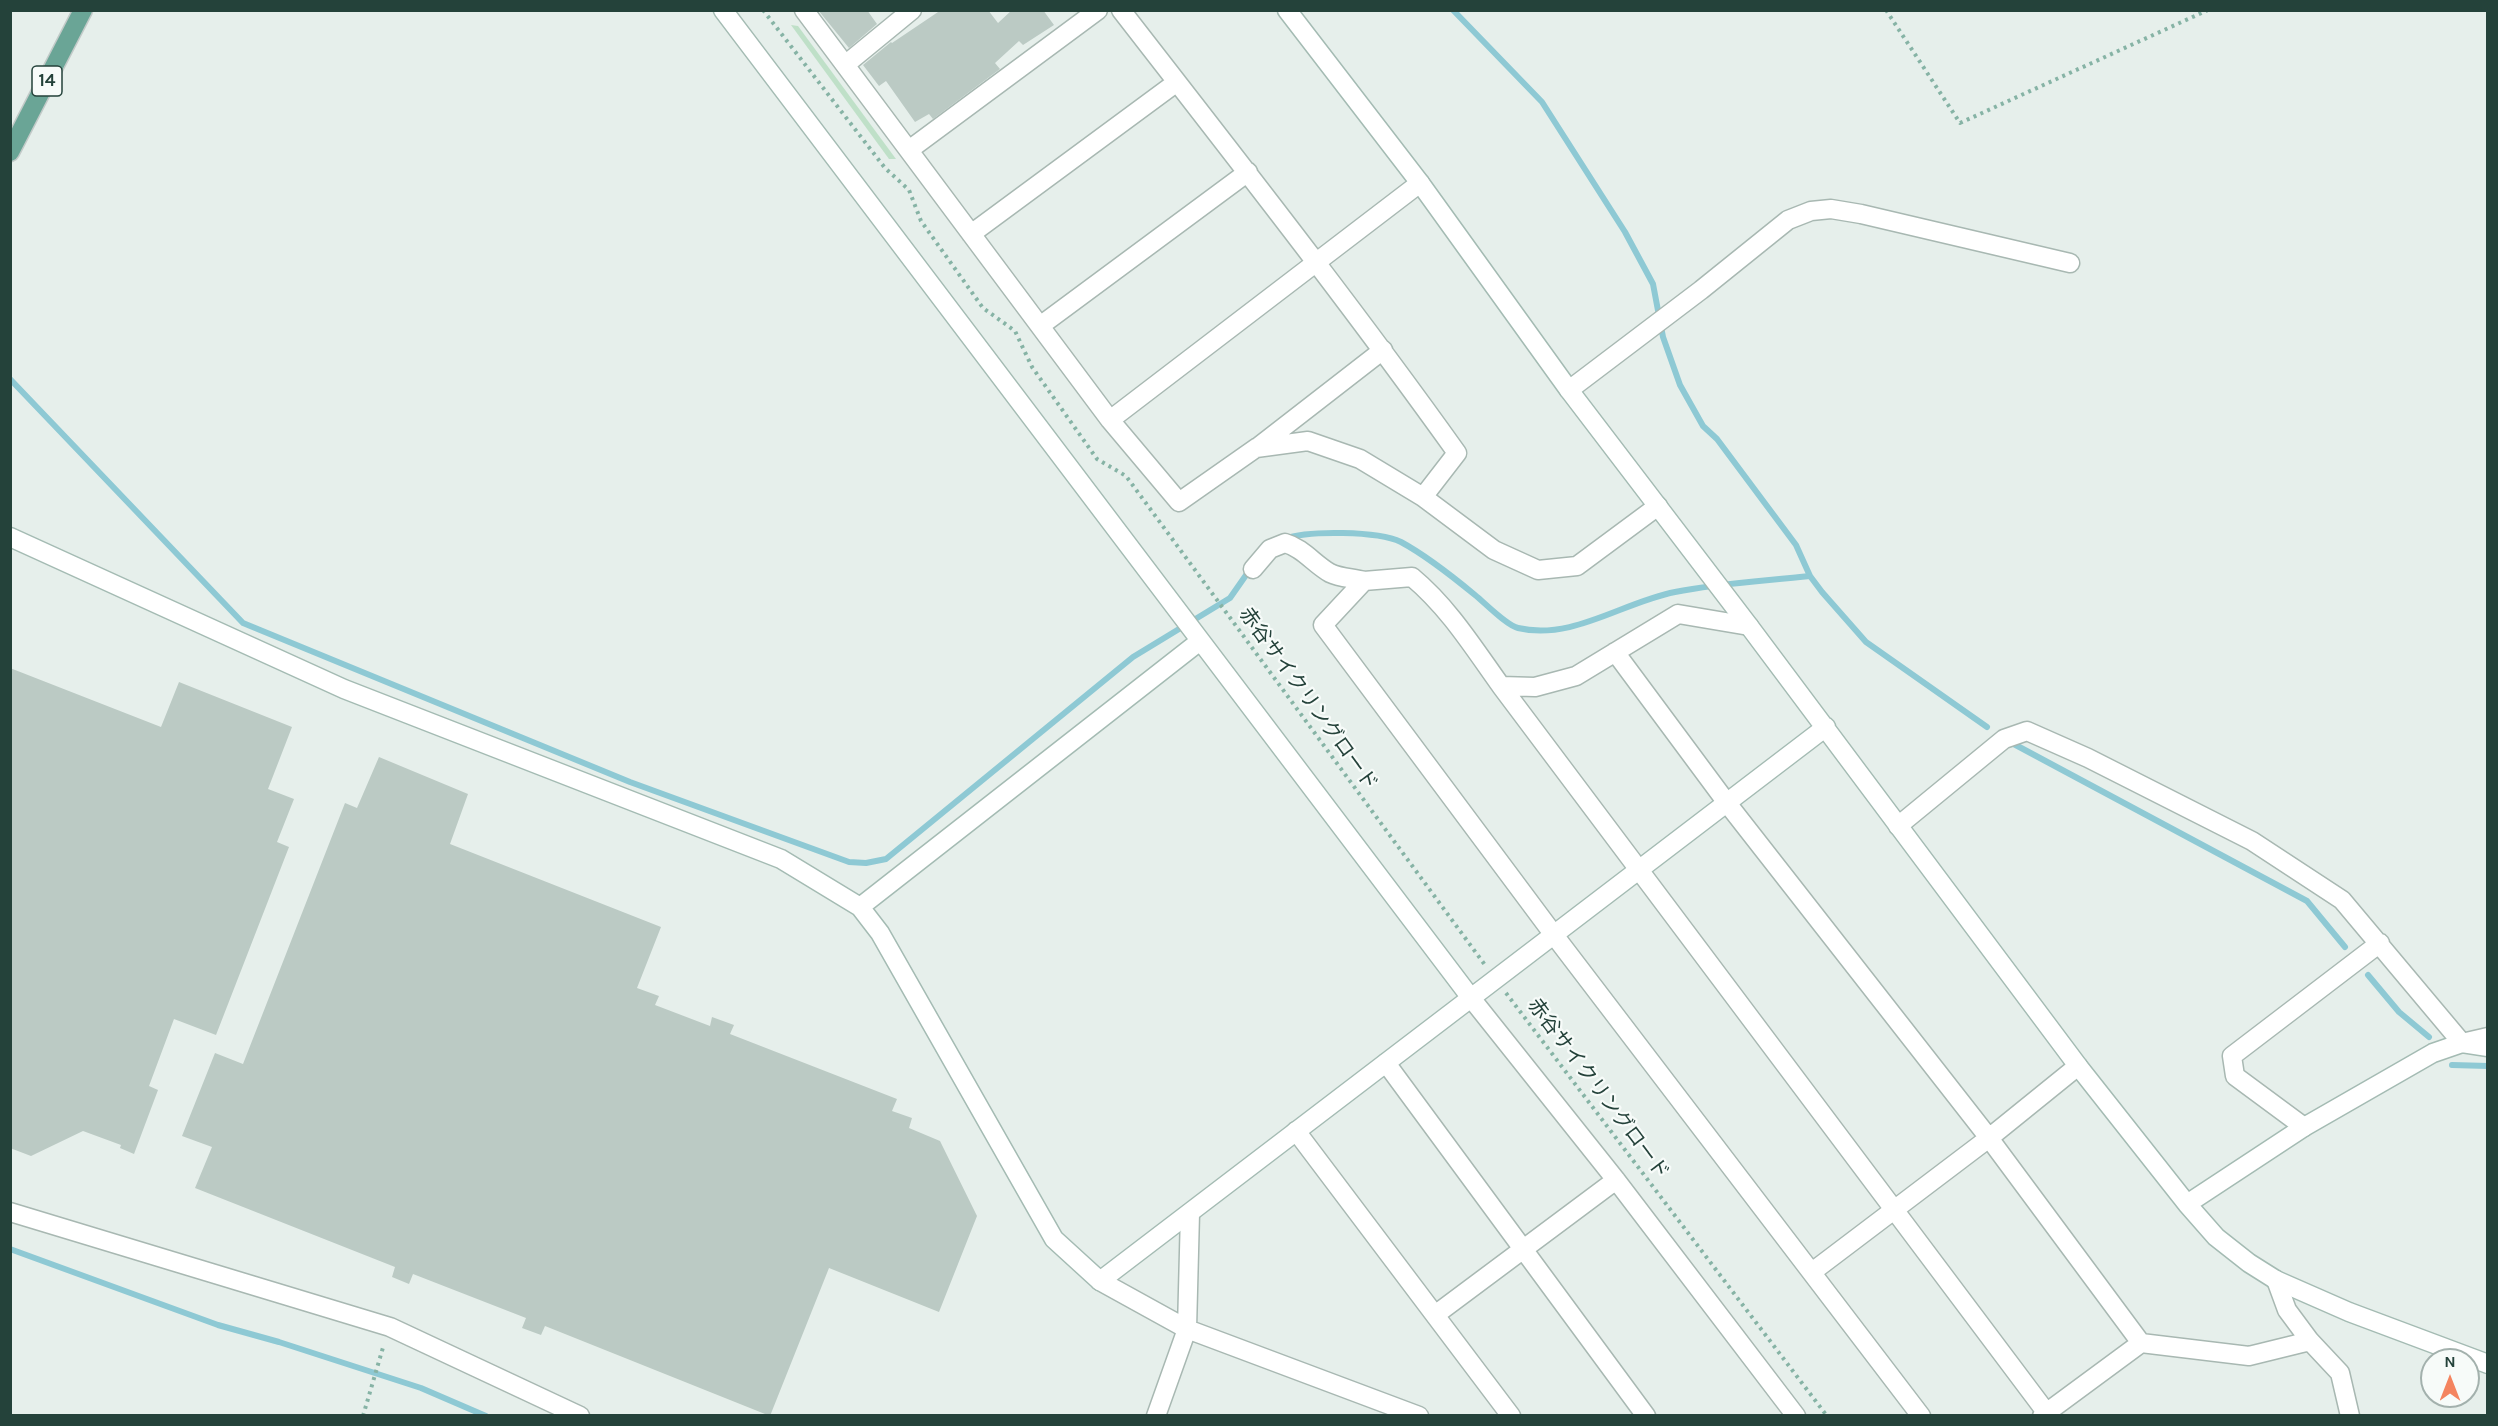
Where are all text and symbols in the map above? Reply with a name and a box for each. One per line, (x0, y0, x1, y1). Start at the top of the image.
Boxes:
road number: 14 (32, 66, 62, 96)
street label: 赤谷サイクリングロード (1234, 603, 1382, 795)
street label: 赤谷サイクリングロード (1522, 994, 1674, 1184)
north arrow (2420, 1348, 2480, 1408)
text: N (2444, 1352, 2456, 1371)

